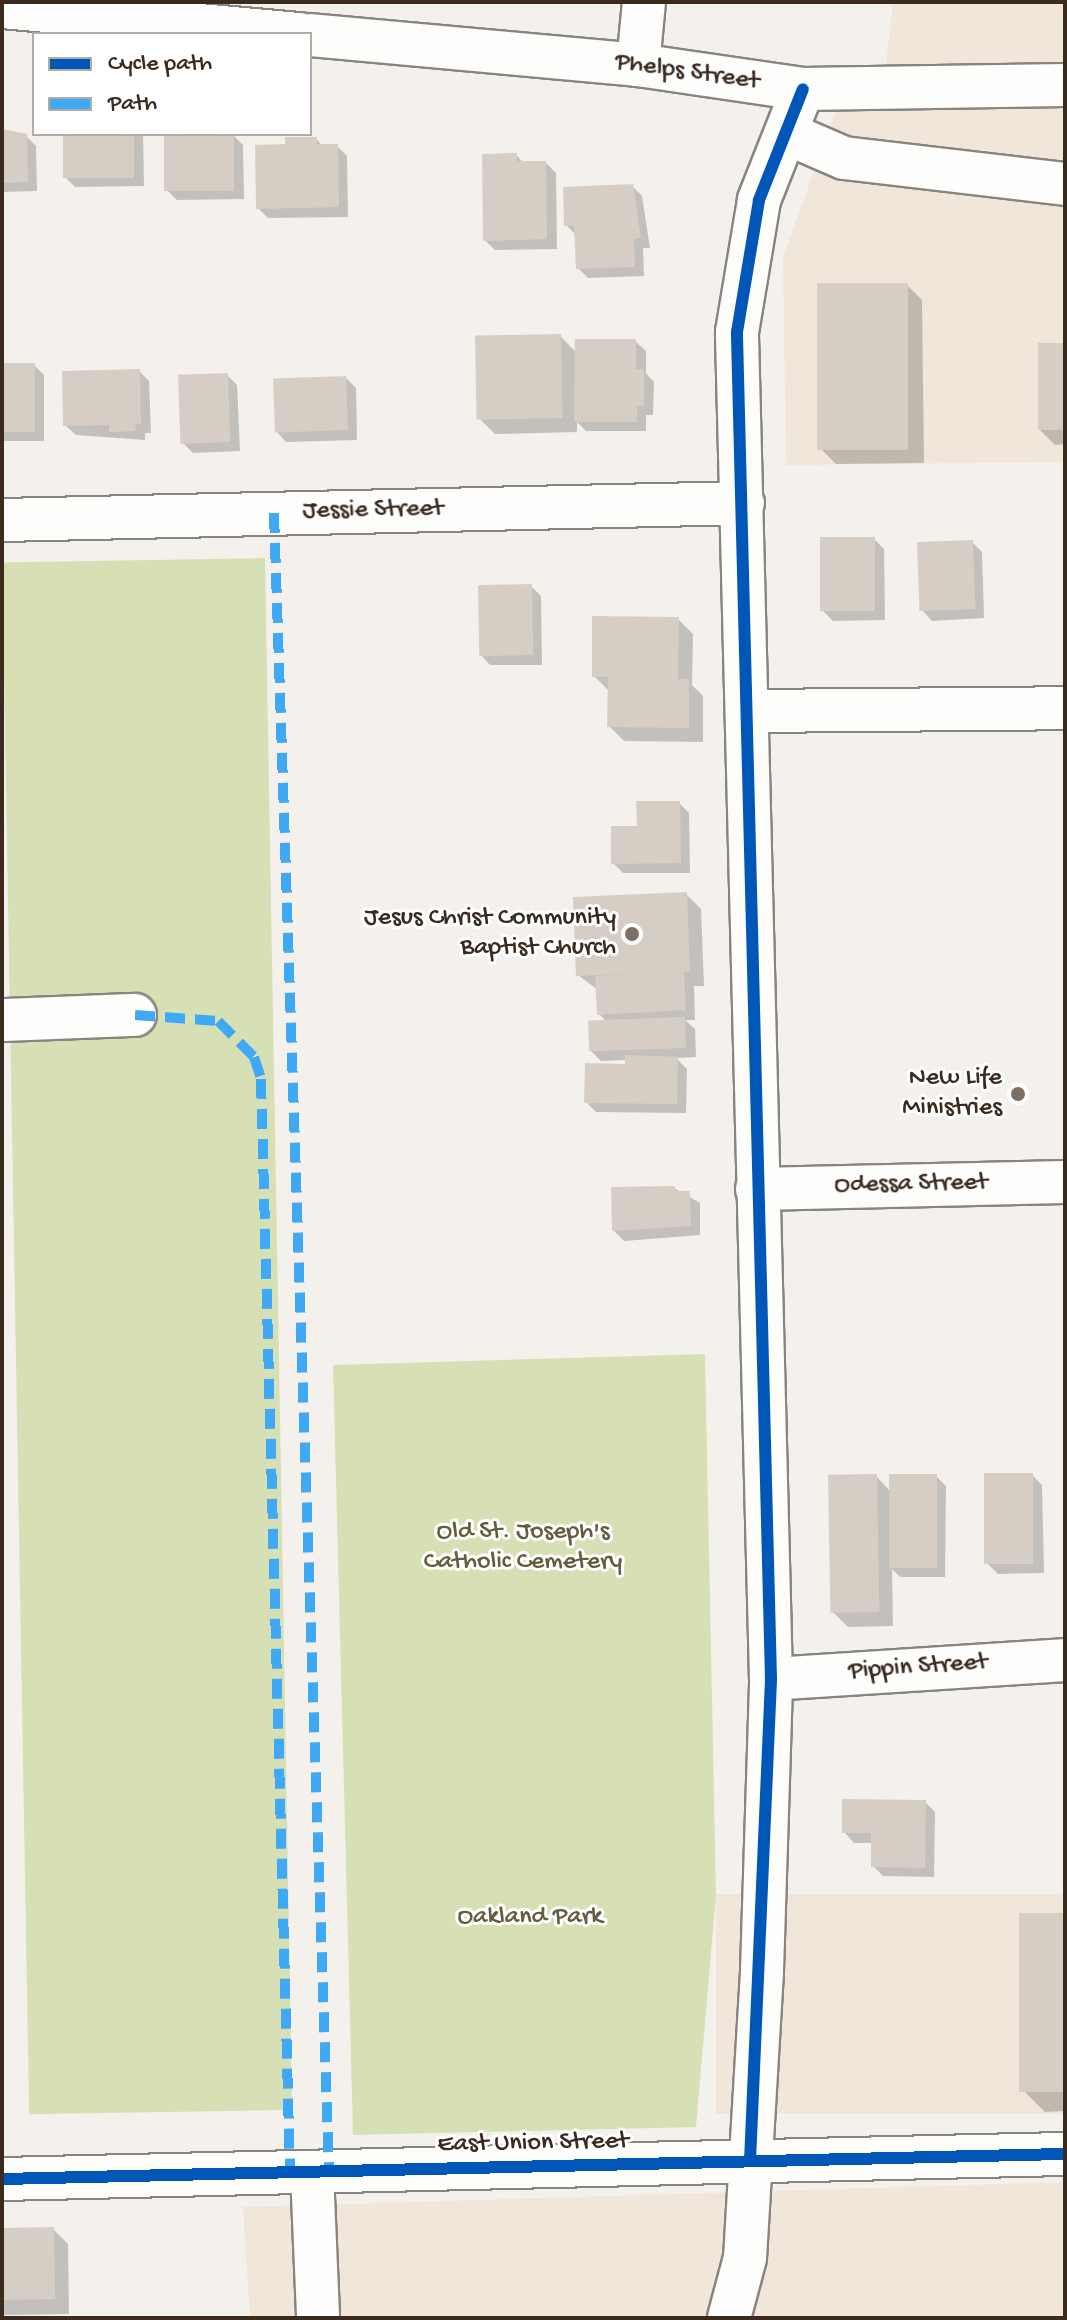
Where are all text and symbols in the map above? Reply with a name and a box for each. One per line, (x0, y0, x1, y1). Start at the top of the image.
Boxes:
legend (32, 32, 312, 136)
street label: Phelps Street (613, 47, 761, 99)
text: Cycle path (108, 50, 212, 79)
text: Path (108, 90, 157, 119)
street label: Jessie Street (302, 494, 444, 528)
place label: Jesus Christ Community Baptist Church (364, 903, 616, 964)
marker: Jesus Christ Community Baptist Church (623, 925, 641, 943)
place label: New Life Ministries (902, 1063, 1002, 1124)
marker: New Life Ministries (1009, 1085, 1027, 1103)
street label: Odessa Street (834, 1168, 988, 1202)
park label: Old St. Joseph's Catholic Cemetery (424, 1517, 622, 1578)
street label: Pippin Street (848, 1648, 988, 1688)
park label: Oakland Park (457, 1902, 603, 1934)
street label: East Union Street (437, 2127, 629, 2161)

